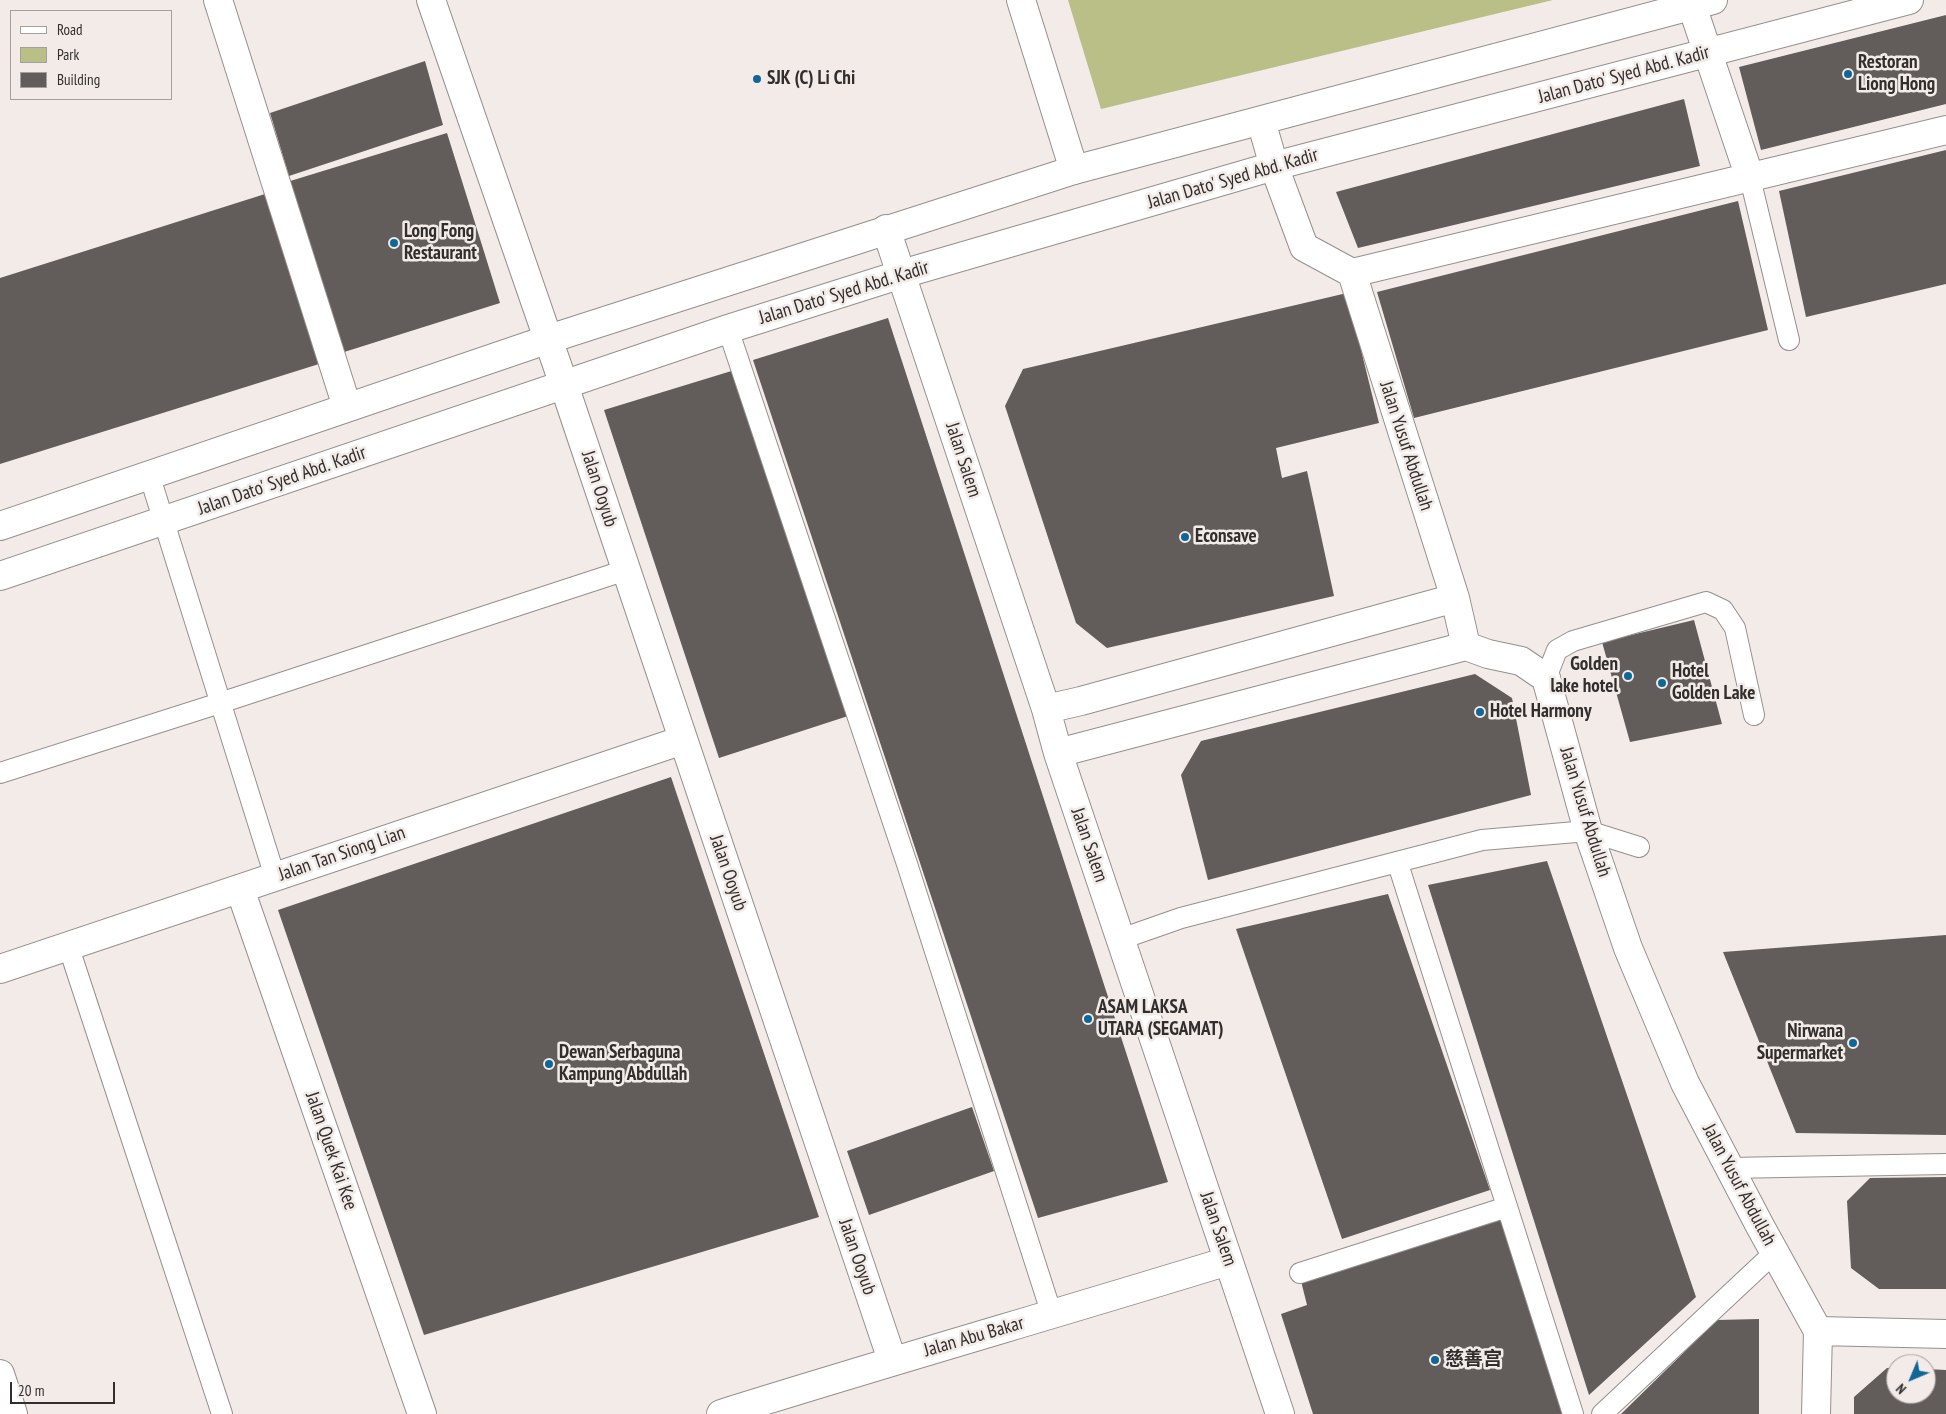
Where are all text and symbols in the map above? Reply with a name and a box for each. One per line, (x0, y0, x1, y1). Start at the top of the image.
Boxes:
legend (10, 10, 172, 100)
text: Road (57, 20, 83, 39)
street label: Jalan Dato' Syed Abd. Kadir (1536, 41, 1712, 109)
text: Park (57, 45, 79, 64)
place label: Restoran Liong Hong (1858, 52, 1935, 96)
place label: SJK (C) Li Chi (767, 68, 855, 90)
marker: Restoran Liong Hong (1842, 68, 1854, 80)
text: Building (57, 70, 100, 89)
marker: SJK (C) Li Chi (751, 73, 763, 85)
street label: Jalan Dato' Syed Abd. Kadir (1145, 144, 1321, 214)
place label: Long Fong Restaurant (404, 221, 477, 265)
marker: Long Fong Restaurant (388, 237, 400, 249)
street label: Jalan Dato' Syed Abd. Kadir (756, 256, 932, 330)
street label: Jalan Yusuf Abdullah (1374, 379, 1438, 513)
street label: Jalan Salem (940, 420, 986, 500)
street label: Jalan Dato' Syed Abd. Kadir (195, 442, 369, 520)
street label: Jalan Ooyub (576, 448, 622, 530)
place label: Econsave (1195, 526, 1257, 548)
marker: Econsave (1179, 531, 1191, 543)
place label: Golden lake hotel (1551, 654, 1618, 698)
place label: Hotel Golden Lake (1672, 661, 1755, 705)
marker: Golden lake hotel (1622, 670, 1634, 682)
marker: Hotel Golden Lake (1656, 677, 1668, 689)
place label: Hotel Harmony (1490, 701, 1591, 723)
marker: Hotel Harmony (1474, 706, 1486, 718)
street label: Jalan Yusuf Abdullah (1554, 744, 1616, 880)
street label: Jalan Salem (1066, 805, 1112, 885)
street label: Jalan Tan Siong Lian (276, 822, 408, 886)
street label: Jalan Ooyub (704, 832, 752, 914)
place label: ASAM LAKSA UTARA (SEGAMAT) (1098, 997, 1224, 1041)
marker: ASAM LAKSA UTARA (SEGAMAT) (1082, 1013, 1094, 1025)
place label: Nirwana Supermarket (1757, 1021, 1843, 1065)
marker: Nirwana Supermarket (1847, 1037, 1859, 1049)
place label: Dewan Serbaguna Kampung Abdullah (559, 1042, 687, 1086)
marker: Dewan Serbaguna Kampung Abdullah (543, 1058, 555, 1070)
street label: Jalan Quek Kai Kee (300, 1089, 362, 1213)
street label: Jalan Yusuf Abdullah (1697, 1120, 1781, 1250)
street label: Jalan Salem (1195, 1189, 1241, 1269)
street label: Jalan Ooyub (833, 1216, 881, 1298)
street label: Jalan Abu Bakar (921, 1312, 1027, 1362)
place label: 慈善宫 (1445, 1349, 1502, 1371)
marker: 慈善宫 (1429, 1354, 1441, 1366)
north arrow (1886, 1354, 1936, 1404)
scale bar (12, 1372, 118, 1404)
text: N (1892, 1380, 1910, 1398)
text: 20 m (18, 1381, 44, 1400)

